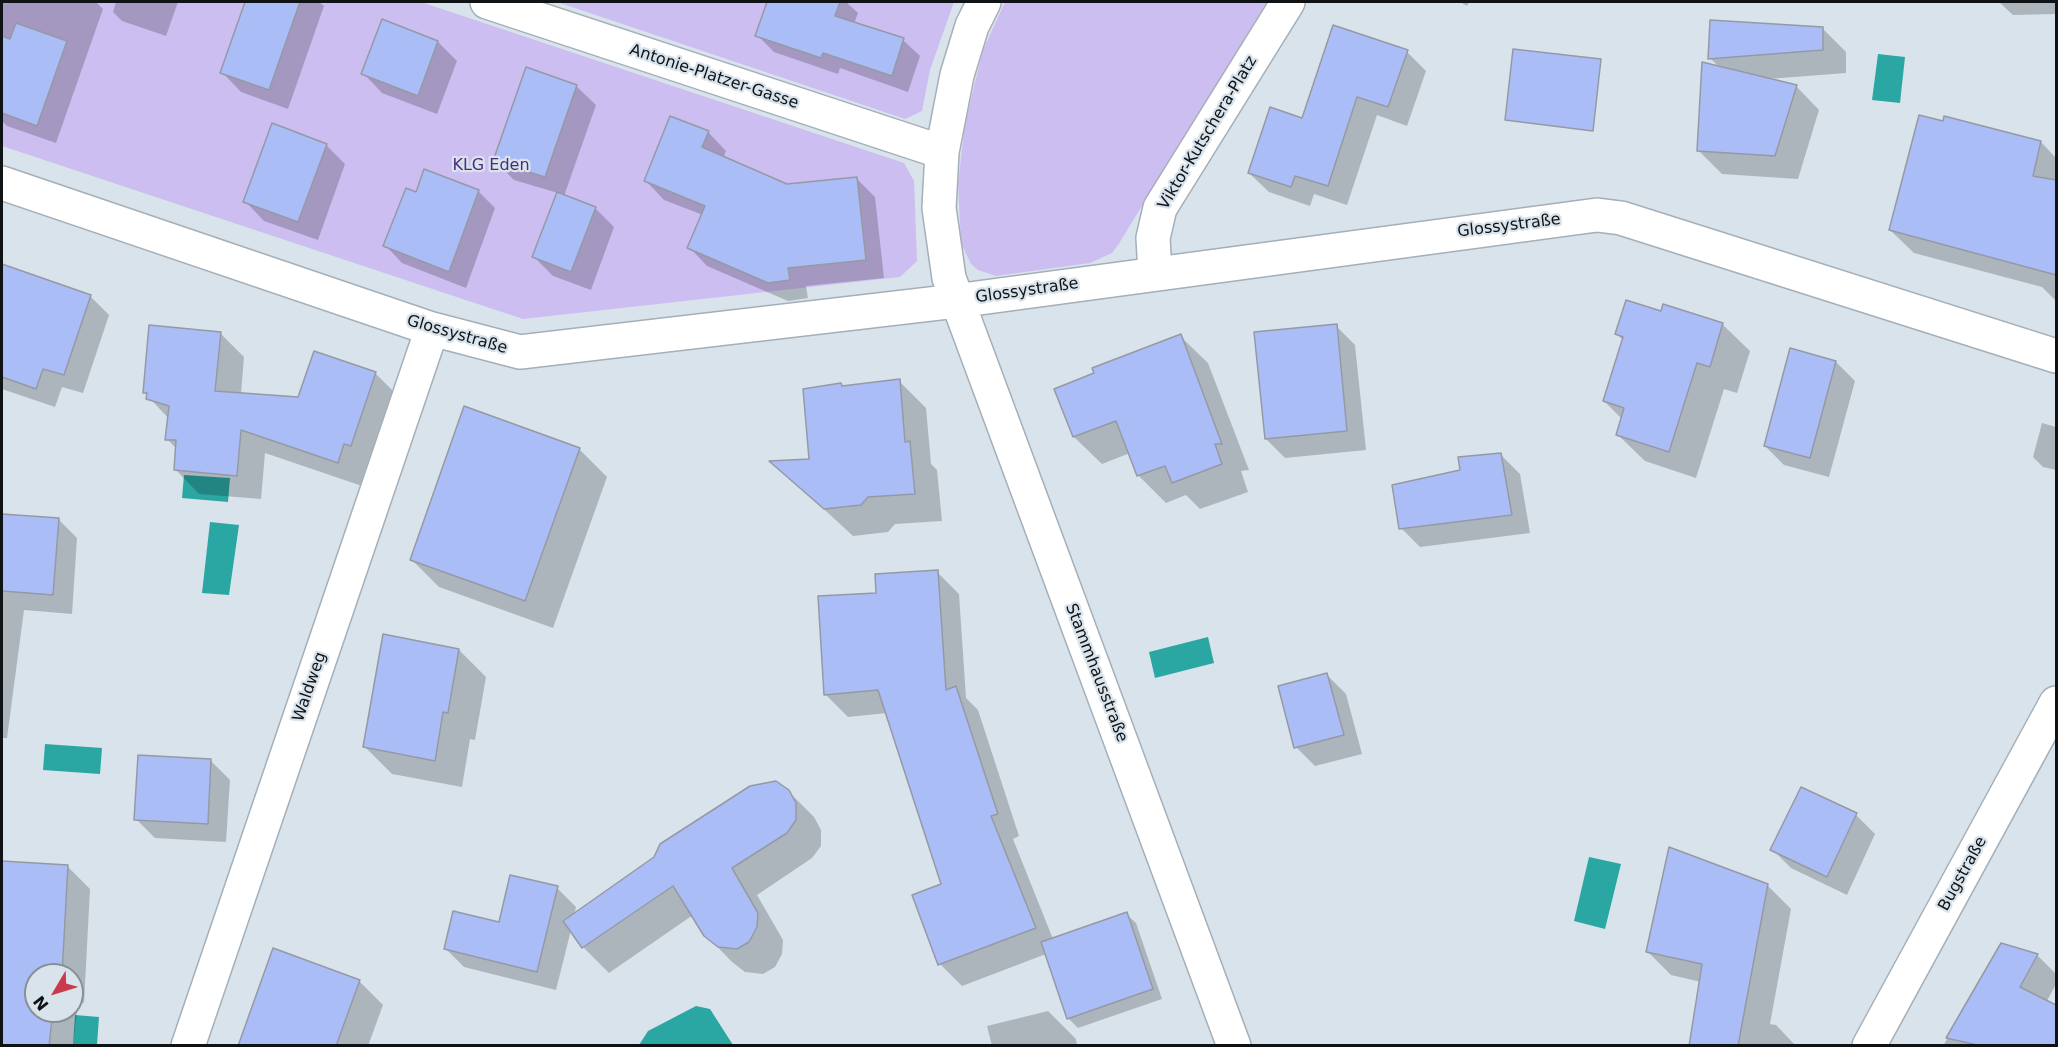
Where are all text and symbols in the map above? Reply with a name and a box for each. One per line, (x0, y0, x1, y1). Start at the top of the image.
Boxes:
street label: Antonie-Platzer-Gasse (627, 41, 801, 113)
street label: Viktor-Kutschera-Platz (1155, 53, 1261, 213)
park label: KLG Eden (452, 156, 530, 176)
street label: Glossystraße (1456, 210, 1562, 242)
street label: Glossystraße (974, 274, 1080, 308)
street label: Glossystraße (405, 311, 509, 359)
street label: Stammhausstraße (1061, 601, 1131, 745)
street label: Waldweg (289, 650, 331, 724)
street label: Bugstraße (1935, 833, 1991, 915)
north arrow (24, 963, 84, 1023)
text: N (29, 992, 53, 1014)

